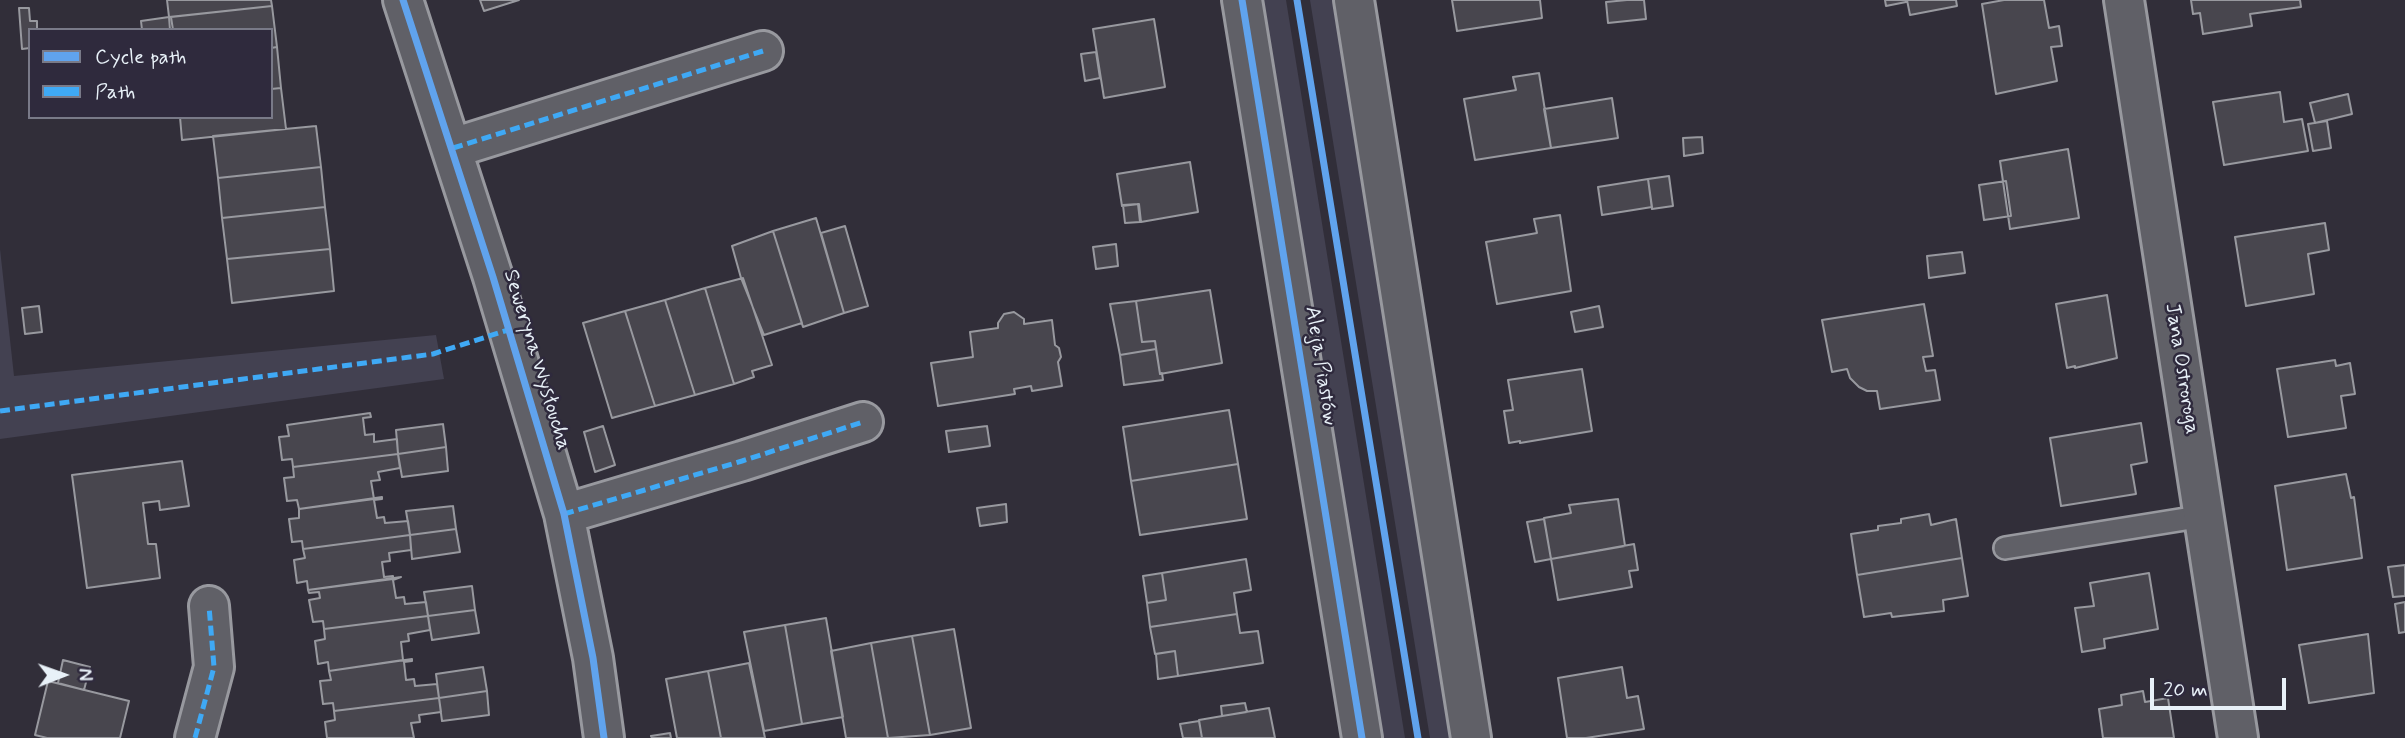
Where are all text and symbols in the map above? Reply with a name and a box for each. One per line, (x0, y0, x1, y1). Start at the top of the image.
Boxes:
legend (28, 28, 273, 119)
text: Cycle path (95, 43, 186, 71)
text: Path (95, 78, 135, 106)
street label: Seweryna Wysłoucha (497, 267, 575, 453)
street label: Jana Ostroroga (2158, 302, 2204, 436)
street label: Aleja Piastów (1298, 305, 1342, 427)
north arrow (28, 640, 98, 710)
scale bar (2153, 664, 2290, 708)
text: N (72, 668, 97, 681)
text: 20 m (2163, 676, 2208, 704)

